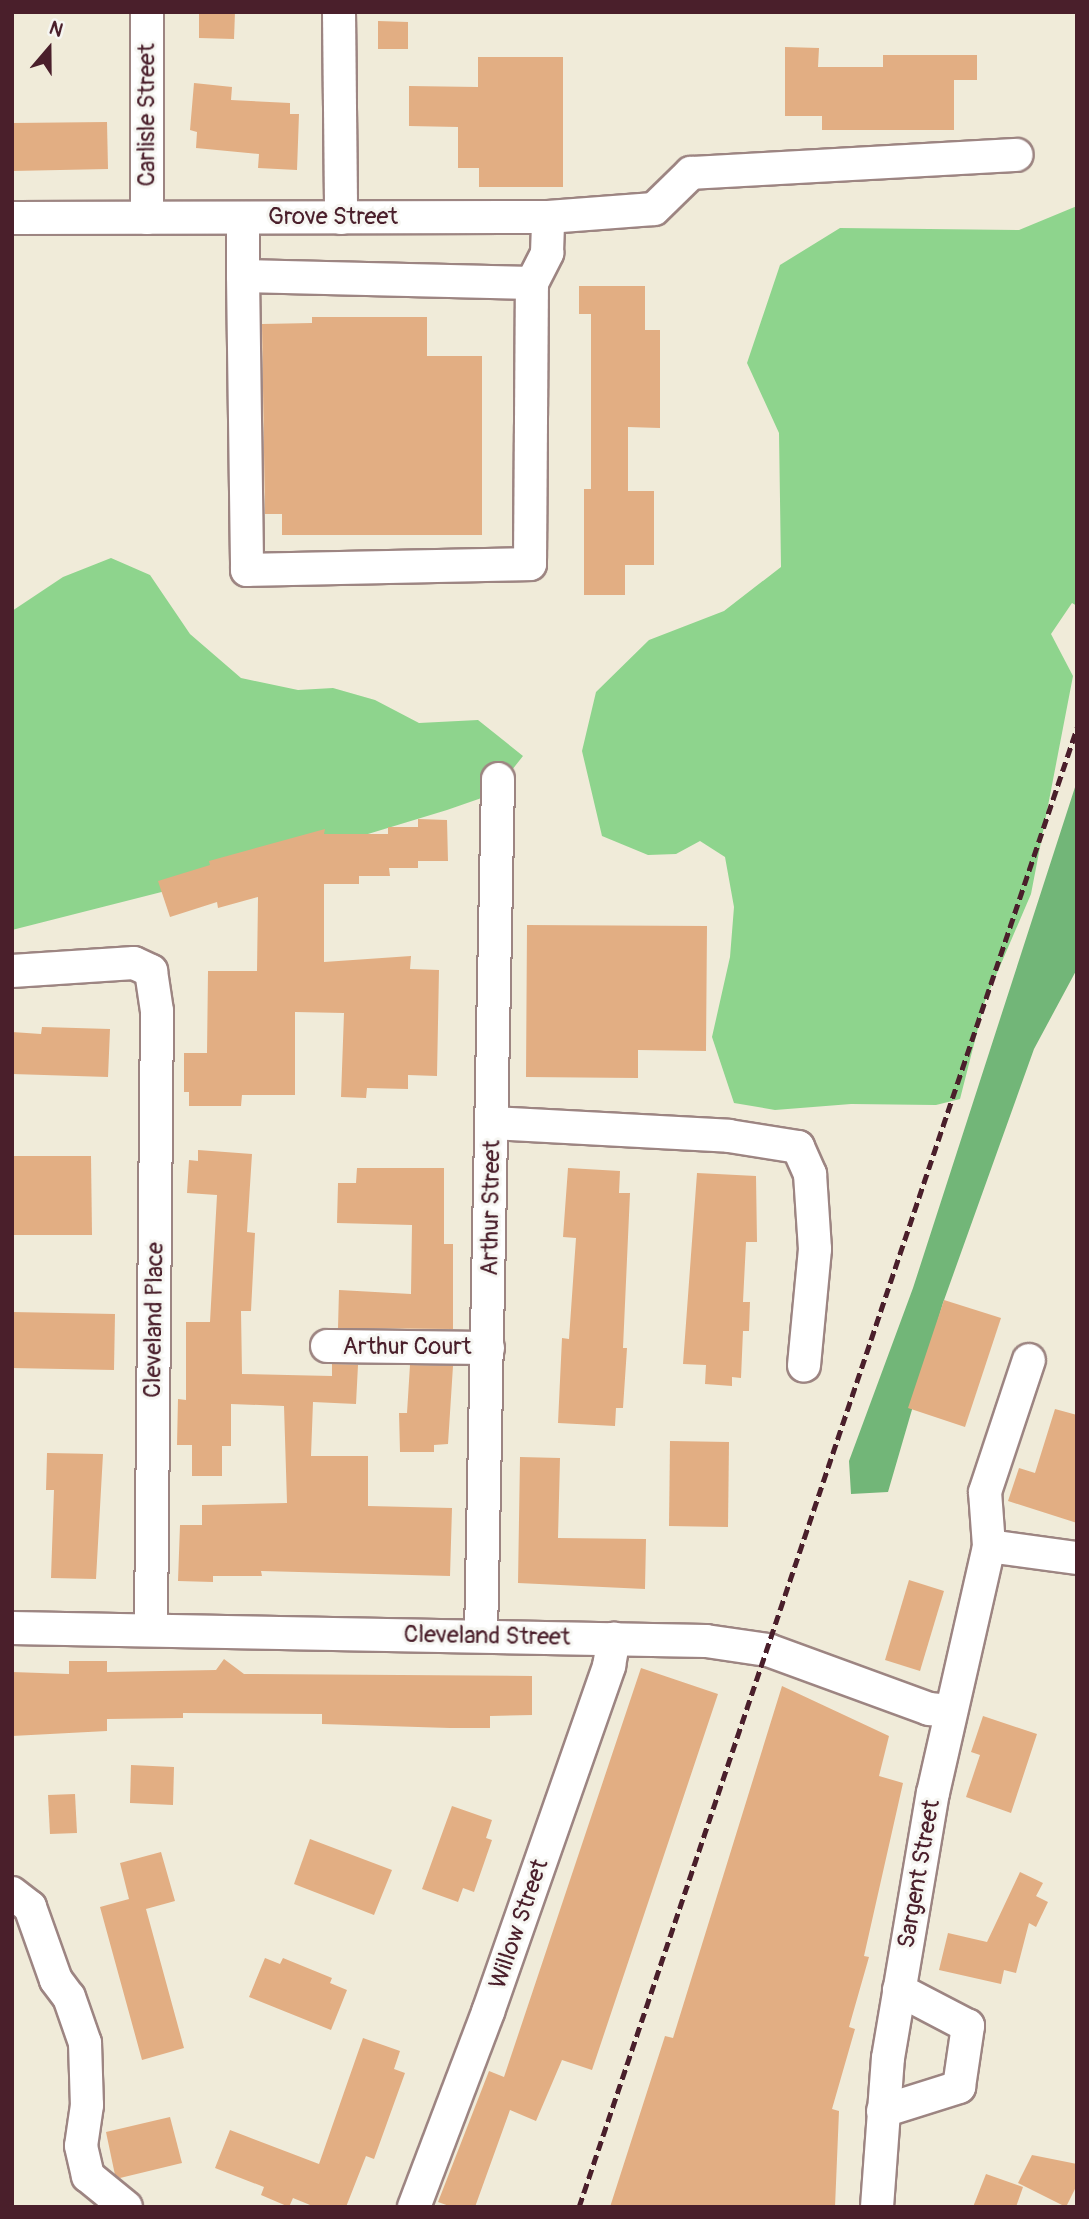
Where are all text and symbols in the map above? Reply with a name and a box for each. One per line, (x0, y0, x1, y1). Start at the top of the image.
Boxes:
north arrow (14, 14, 84, 84)
text: N (46, 16, 66, 43)
street label: Carlisle Street (133, 43, 161, 187)
street label: Grove Street (268, 203, 398, 231)
street label: Arthur Street (475, 1140, 507, 1276)
street label: Cleveland Place (138, 1242, 170, 1398)
street label: Arthur Court (343, 1333, 471, 1361)
street label: Cleveland Street (403, 1620, 571, 1652)
street label: Sargent Street (892, 1797, 946, 1951)
street label: Willow Street (483, 1855, 555, 1993)

